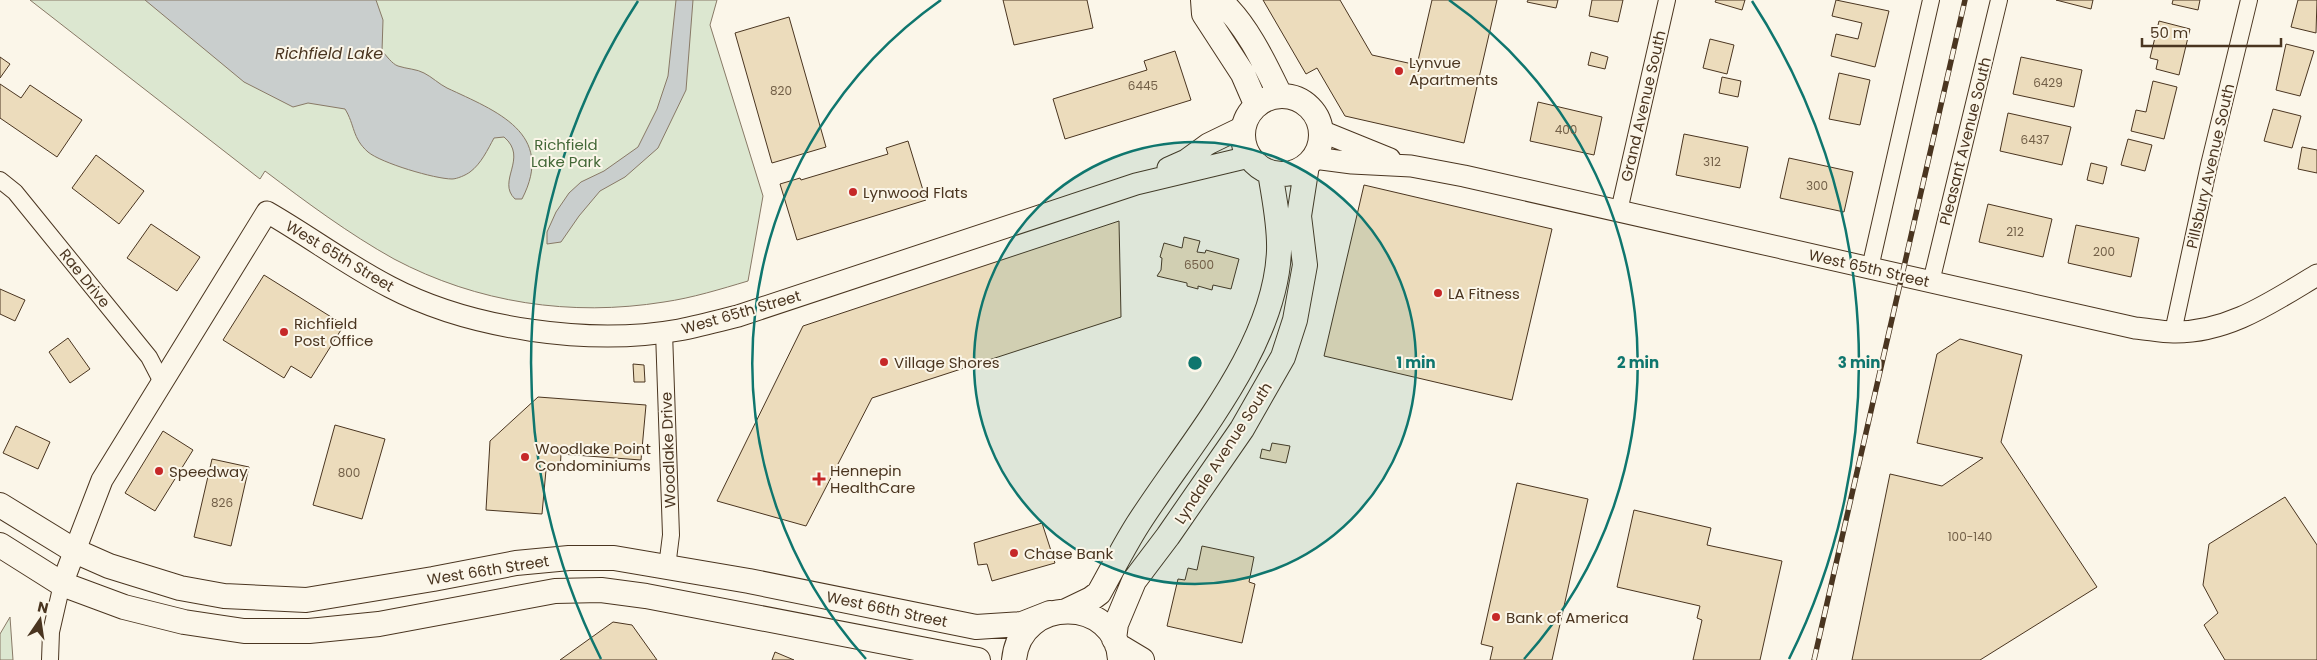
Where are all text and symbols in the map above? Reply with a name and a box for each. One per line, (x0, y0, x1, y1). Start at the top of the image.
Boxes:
scale bar (2142, 15, 2281, 47)
text: 50 m (2150, 22, 2188, 43)
street label: Grand Avenue South (1615, 28, 1671, 184)
water label: Richfield Lake (275, 42, 383, 65)
place label: Lynvue Apartments (1409, 52, 1498, 90)
street label: Pleasant Avenue South (1934, 55, 1996, 227)
marker: Lynvue Apartments (1393, 65, 1405, 77)
house number: 6429 (2033, 74, 2063, 91)
house number: 6445 (1128, 77, 1158, 94)
street label: Pillsbury Avenue South (2181, 81, 2239, 251)
house number: 820 (770, 82, 792, 99)
house number: 400 (1555, 121, 1577, 138)
house number: 6437 (2021, 131, 2050, 148)
park label: Richfield Lake Park (531, 134, 601, 172)
house number: 312 (1703, 153, 1721, 170)
house number: 300 (1806, 177, 1828, 194)
place label: Lynwood Flats (863, 182, 968, 203)
marker: Lynwood Flats (847, 186, 859, 198)
street label: West 65th Street (282, 215, 398, 297)
house number: 212 (2006, 223, 2024, 240)
house number: 200 (2093, 243, 2115, 260)
street label: Rae Drive (55, 244, 115, 312)
street label: West 65th Street (1807, 244, 1931, 292)
house number: 6500 (1184, 256, 1214, 273)
place label: LA Fitness (1448, 283, 1520, 304)
street label: West 65th Street (679, 285, 803, 339)
marker: LA Fitness (1432, 287, 1444, 299)
place label: Richfield Post Office (294, 313, 373, 351)
marker: Richfield Post Office (278, 326, 290, 338)
place label: Village Shores (894, 352, 1000, 373)
text: 1 min (1396, 352, 1436, 373)
text: 2 min (1617, 352, 1659, 373)
text: 3 min (1838, 352, 1880, 373)
centre of rings (1186, 354, 1204, 372)
marker: Village Shores (878, 356, 890, 368)
street label: Lyndale Avenue South (1169, 378, 1277, 528)
street label: Woodlake Drive (655, 391, 681, 509)
place label: Woodlake Point Condominiums (535, 438, 651, 476)
marker: Woodlake Point Condominiums (519, 451, 531, 463)
place label: Hennepin HealthCare (830, 460, 915, 498)
place label: Speedway (169, 461, 248, 482)
house number: 800 (338, 464, 360, 481)
marker: Speedway (153, 465, 165, 477)
marker: Hennepin HealthCare (812, 472, 826, 486)
house number: 826 (211, 494, 233, 511)
house number: 100-140 (1948, 528, 1992, 545)
place label: Chase Bank (1024, 543, 1113, 564)
marker: Chase Bank (1008, 547, 1020, 559)
street label: West 66th Street (425, 550, 551, 590)
street label: West 66th Street (825, 586, 949, 632)
north arrow (15, 595, 65, 645)
text: N (36, 596, 50, 618)
place label: Bank of America (1506, 607, 1629, 628)
marker: Bank of America (1490, 611, 1502, 623)

